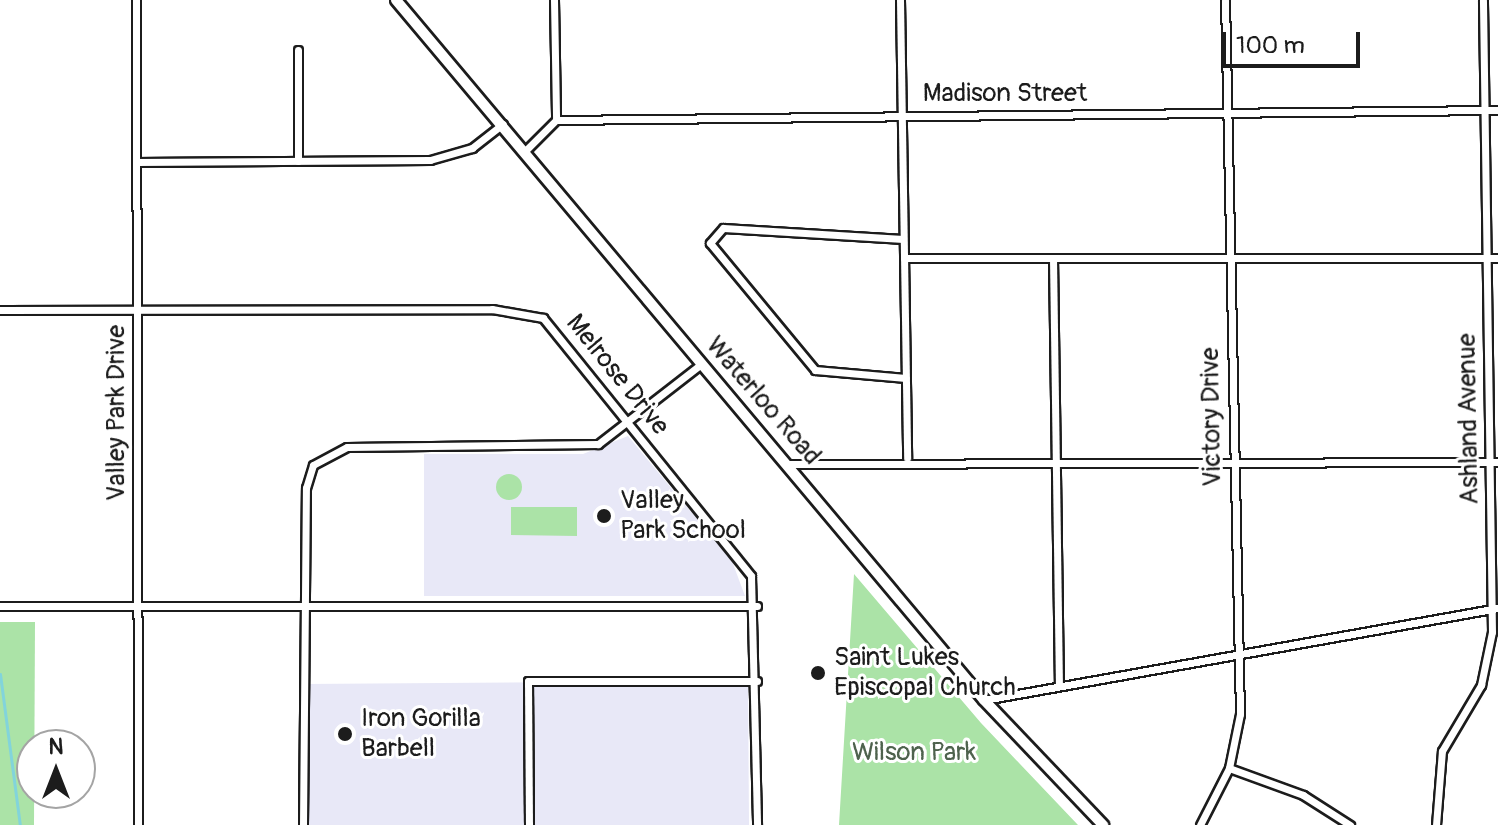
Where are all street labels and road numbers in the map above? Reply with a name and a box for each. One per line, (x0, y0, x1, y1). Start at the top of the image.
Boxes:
street label: Madison Street (923, 78, 1087, 110)
street label: Melrose Drive (559, 308, 675, 442)
street label: Valley Park Drive (101, 325, 133, 501)
street label: Waterloo Road (699, 331, 827, 471)
street label: Ashland Avenue (1452, 333, 1486, 505)
street label: Victory Drive (1195, 347, 1229, 487)

